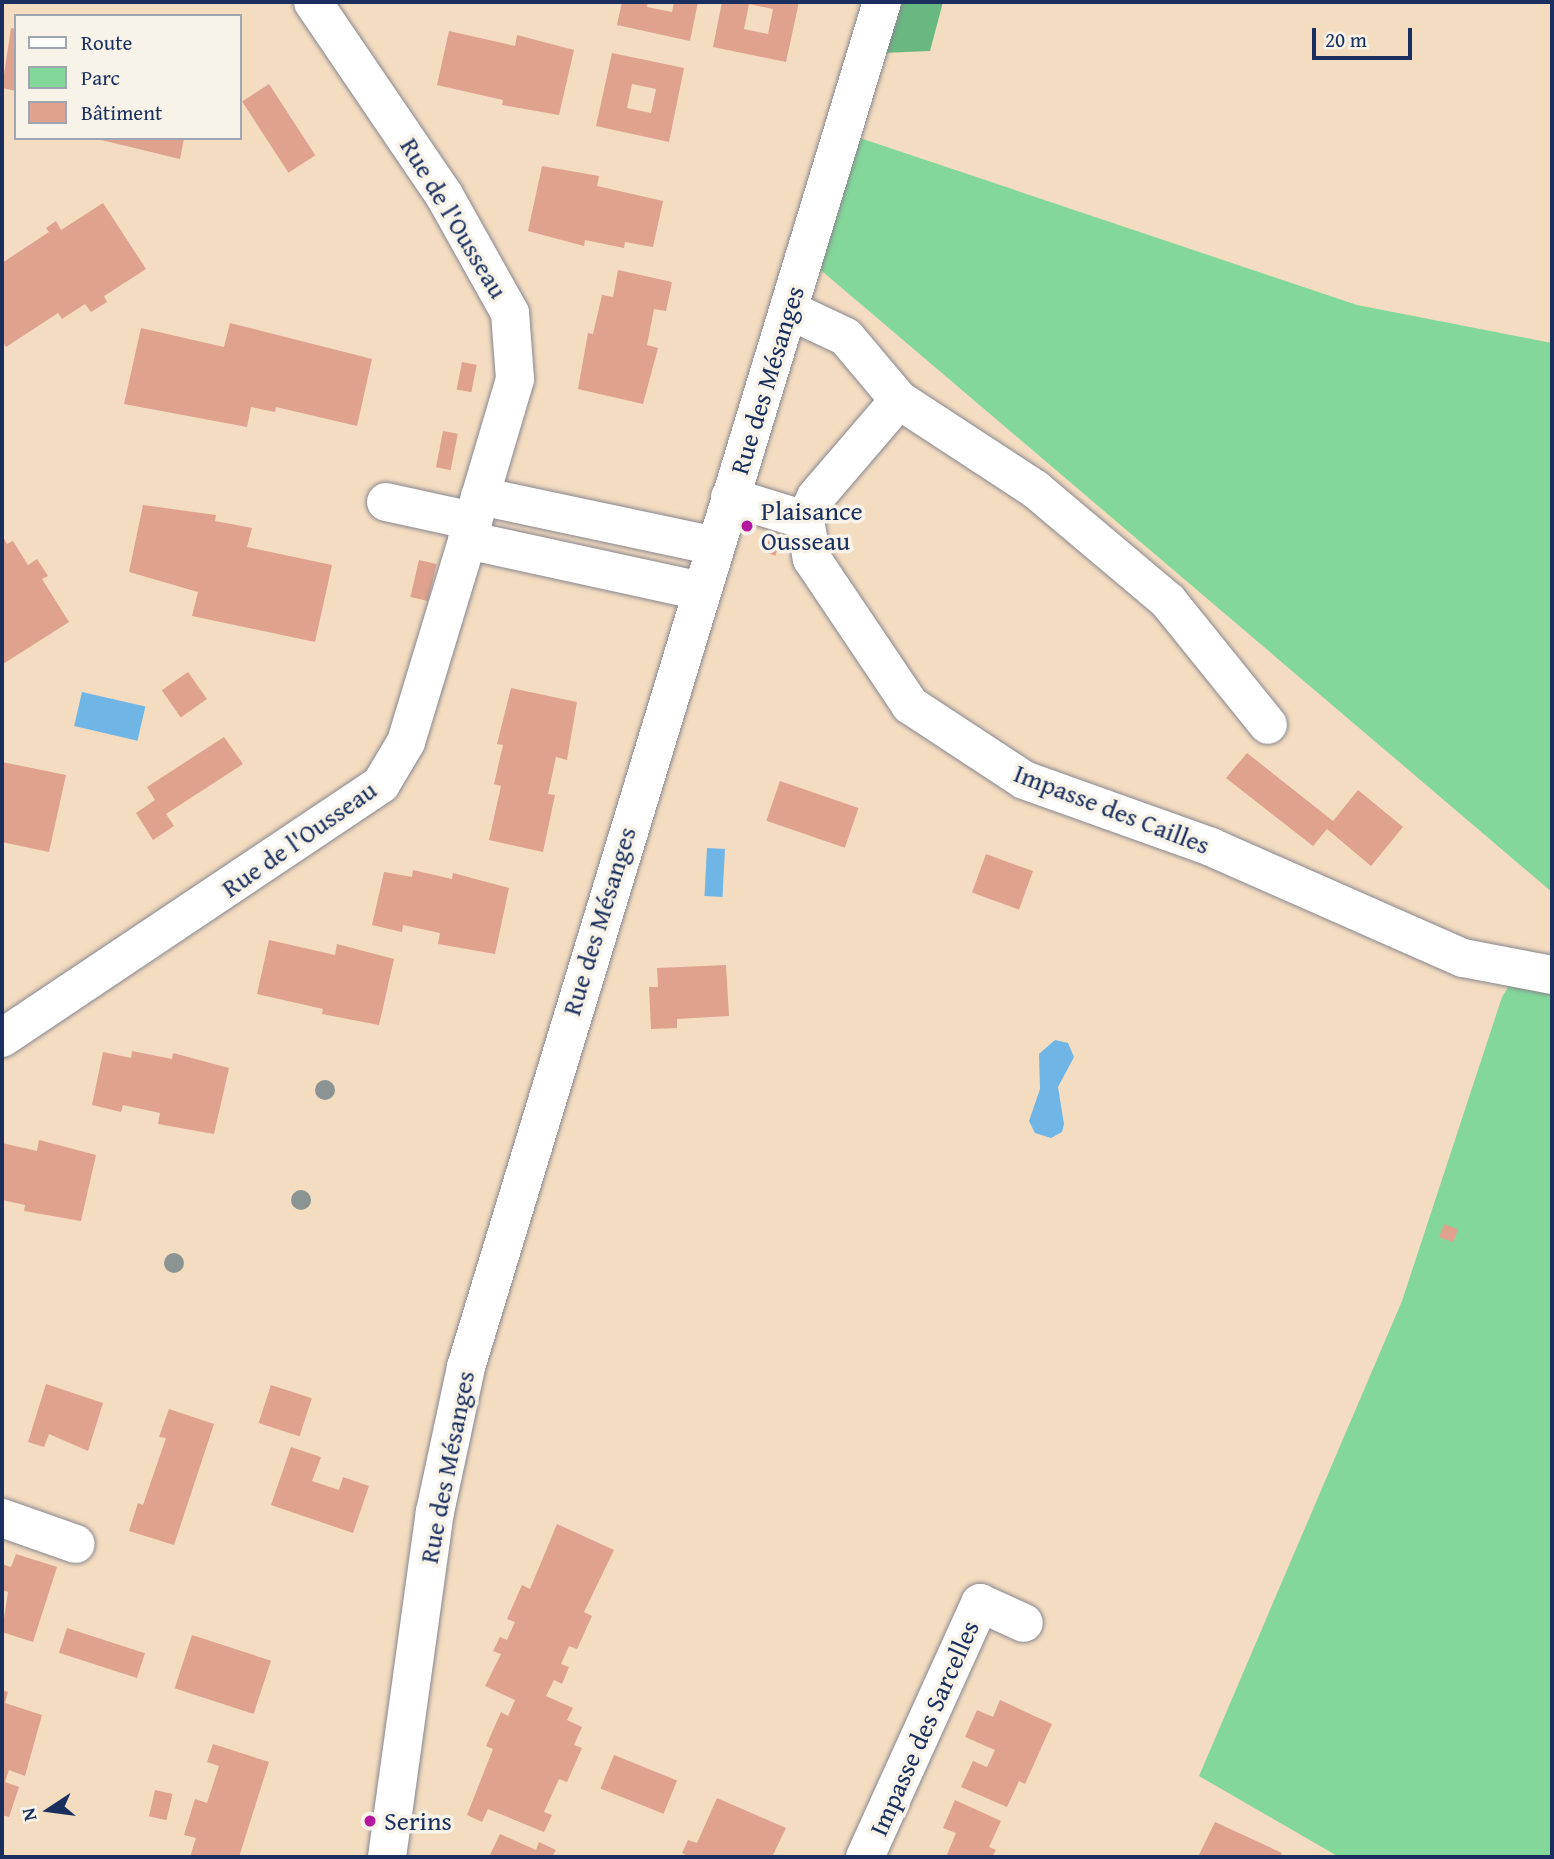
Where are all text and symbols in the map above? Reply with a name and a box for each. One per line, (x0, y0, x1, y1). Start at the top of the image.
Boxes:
legend (14, 14, 242, 140)
scale bar (1316, 14, 1416, 58)
text: 20 m (1325, 24, 1367, 55)
text: Route (81, 27, 132, 58)
text: Parc (81, 62, 120, 93)
text: Bâtiment (81, 97, 162, 128)
street label: Rue de l'Ousseau (394, 132, 514, 304)
street label: Rue des Mésanges (724, 282, 810, 478)
place label: Plaisance Ousseau (761, 495, 863, 556)
marker: Plaisance Ousseau (739, 518, 755, 534)
street label: Impasse des Cailles (1010, 757, 1214, 861)
street label: Rue de l'Ousseau (216, 774, 382, 904)
street label: Rue des Mésanges (556, 823, 642, 1019)
street label: Rue des Mésanges (413, 1368, 481, 1566)
street label: Impasse des Sarcelles (862, 1616, 986, 1840)
north arrow (14, 1775, 84, 1845)
text: N (13, 1805, 44, 1824)
place label: Serins (384, 1805, 452, 1837)
marker: Serins (362, 1813, 378, 1829)

